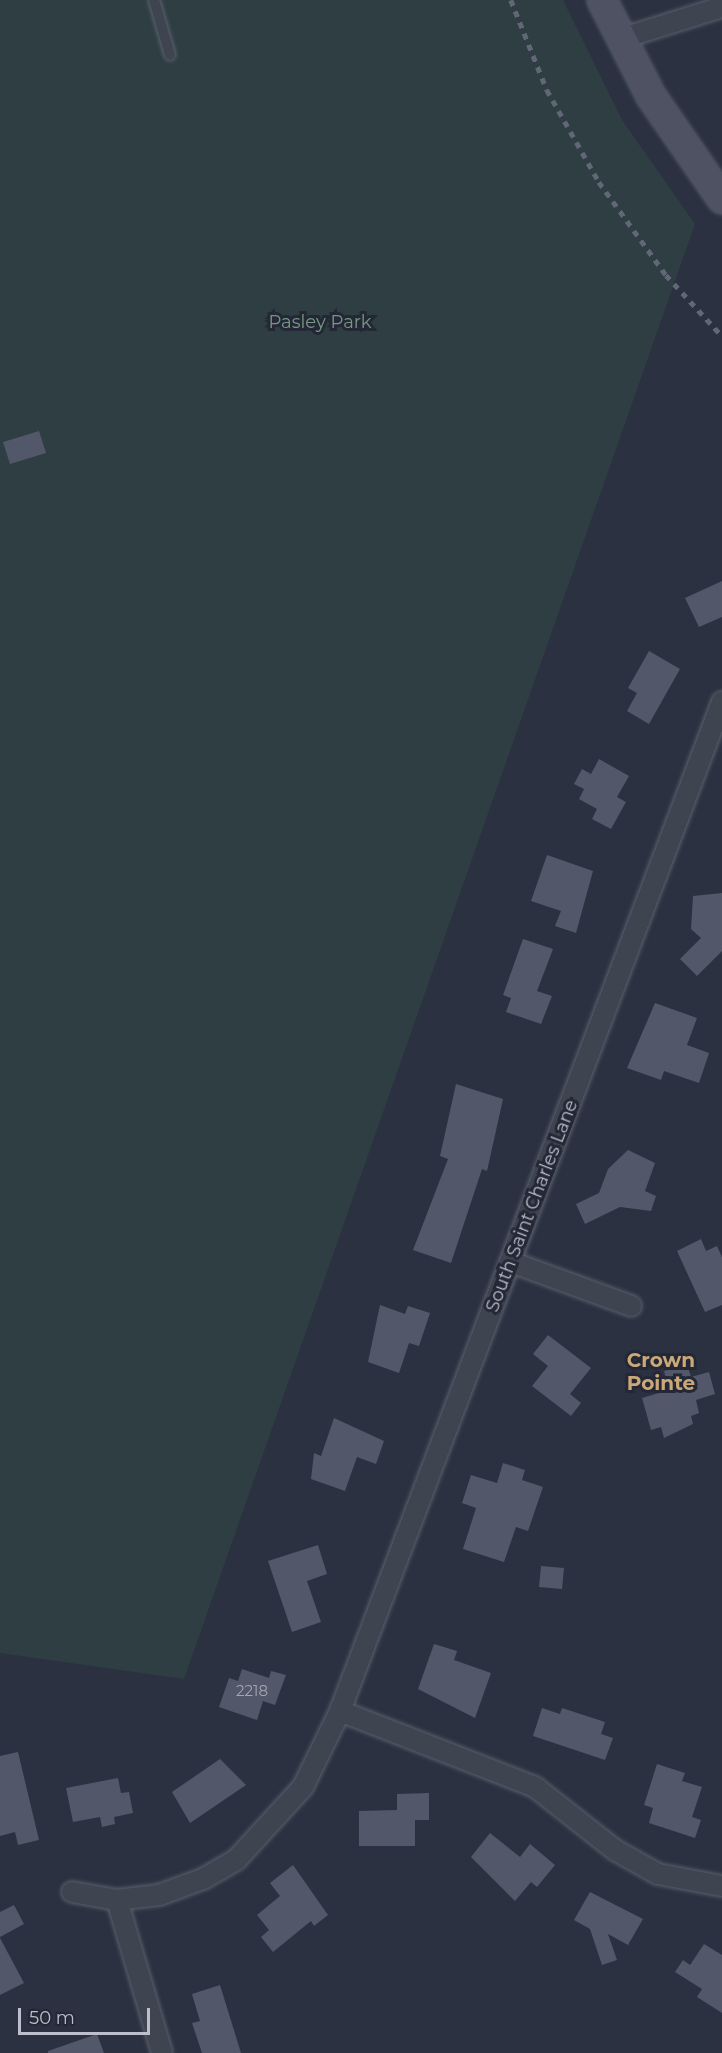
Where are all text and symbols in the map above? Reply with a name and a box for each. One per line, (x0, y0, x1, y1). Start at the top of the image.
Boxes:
park label: Pasley Park (268, 311, 372, 333)
street label: South Saint Charles Lane (482, 1097, 582, 1315)
district label: Crown Pointe (627, 1348, 695, 1395)
house number: 2218 (236, 1682, 268, 1700)
scale bar (21, 1996, 153, 2034)
text: 50 m (29, 2007, 75, 2029)

